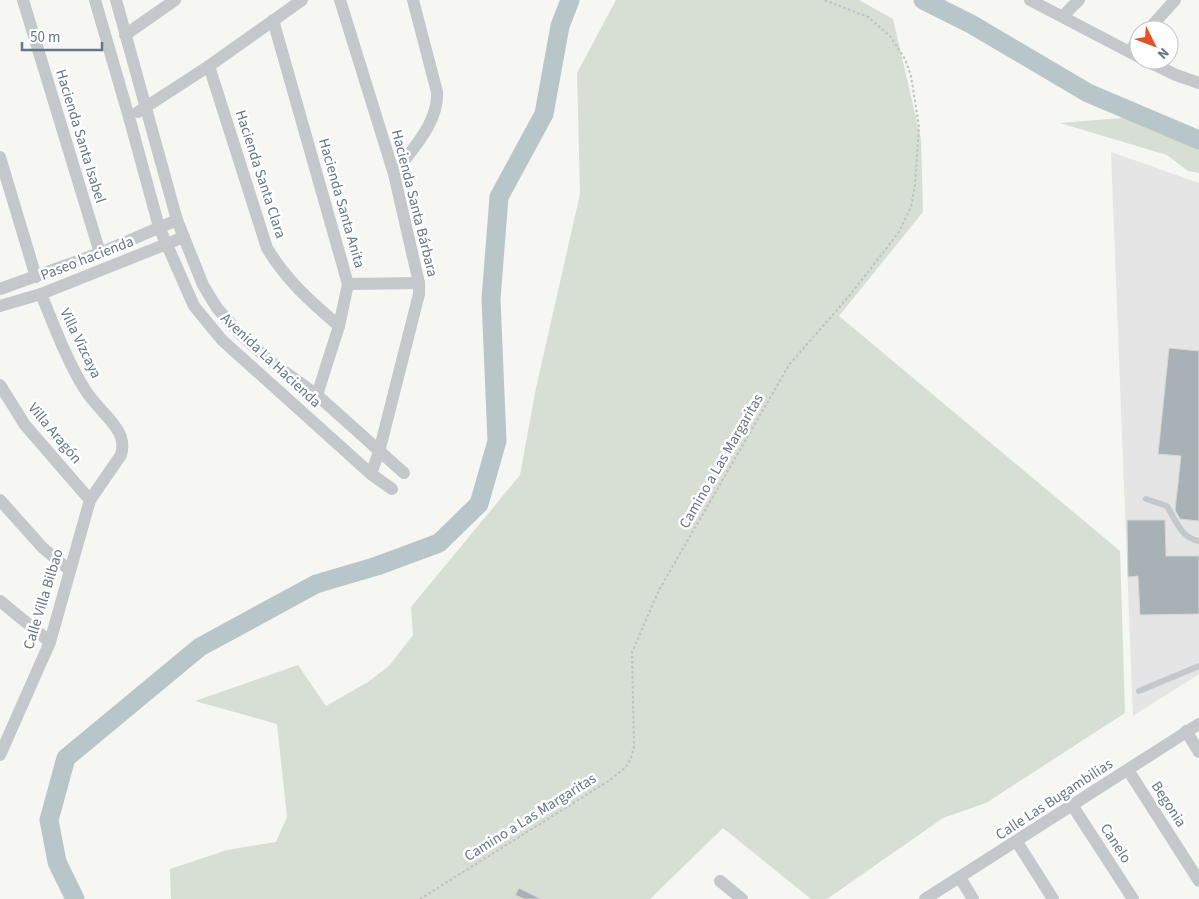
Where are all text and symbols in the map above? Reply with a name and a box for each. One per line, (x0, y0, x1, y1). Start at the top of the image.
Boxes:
scale bar (22, 20, 102, 52)
north arrow (1129, 20, 1179, 70)
text: 50 m (30, 27, 60, 48)
text: N (1152, 43, 1173, 63)
street label: Hacienda Santa Isabel (50, 67, 111, 206)
street label: Hacienda Santa Clara (230, 107, 291, 241)
street label: Hacienda Santa Bárbara (386, 127, 443, 279)
street label: Hacienda Santa Anita (313, 136, 370, 270)
street label: Paseo hacienda (38, 231, 137, 286)
street label: Villa Vizcaya (55, 305, 107, 382)
street label: Avenida La Hacienda (216, 308, 326, 413)
street label: Camino a Las Margaritas (674, 390, 769, 532)
street label: Villa Aragón (23, 398, 86, 468)
street label: Calle Villa Bilbao (18, 546, 69, 652)
street label: Calle Las Bugambilias (992, 754, 1117, 845)
street label: Camino a Las Margaritas (460, 768, 600, 867)
street label: Begonia (1146, 777, 1191, 831)
street label: Canelo (1095, 819, 1136, 867)

